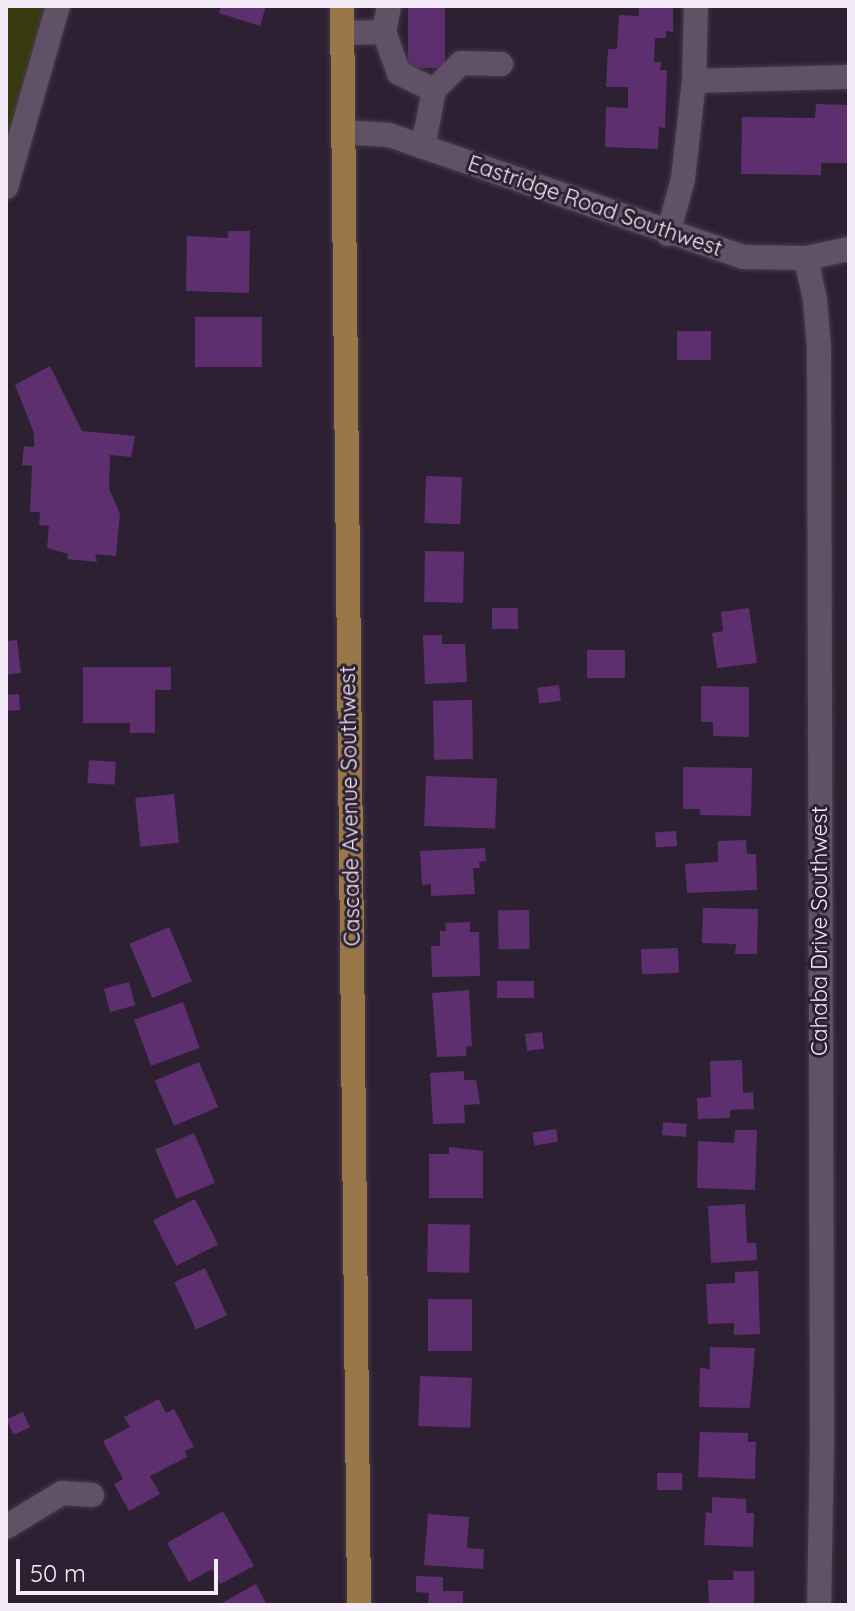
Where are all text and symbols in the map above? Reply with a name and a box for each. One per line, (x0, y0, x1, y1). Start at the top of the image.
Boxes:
street label: Eastridge Road Southwest (464, 150, 726, 262)
street label: Cascade Avenue Southwest (334, 665, 366, 947)
street label: Cahaba Drive Southwest (807, 806, 833, 1056)
scale bar (20, 1543, 222, 1593)
text: 50 m (30, 1558, 86, 1588)

